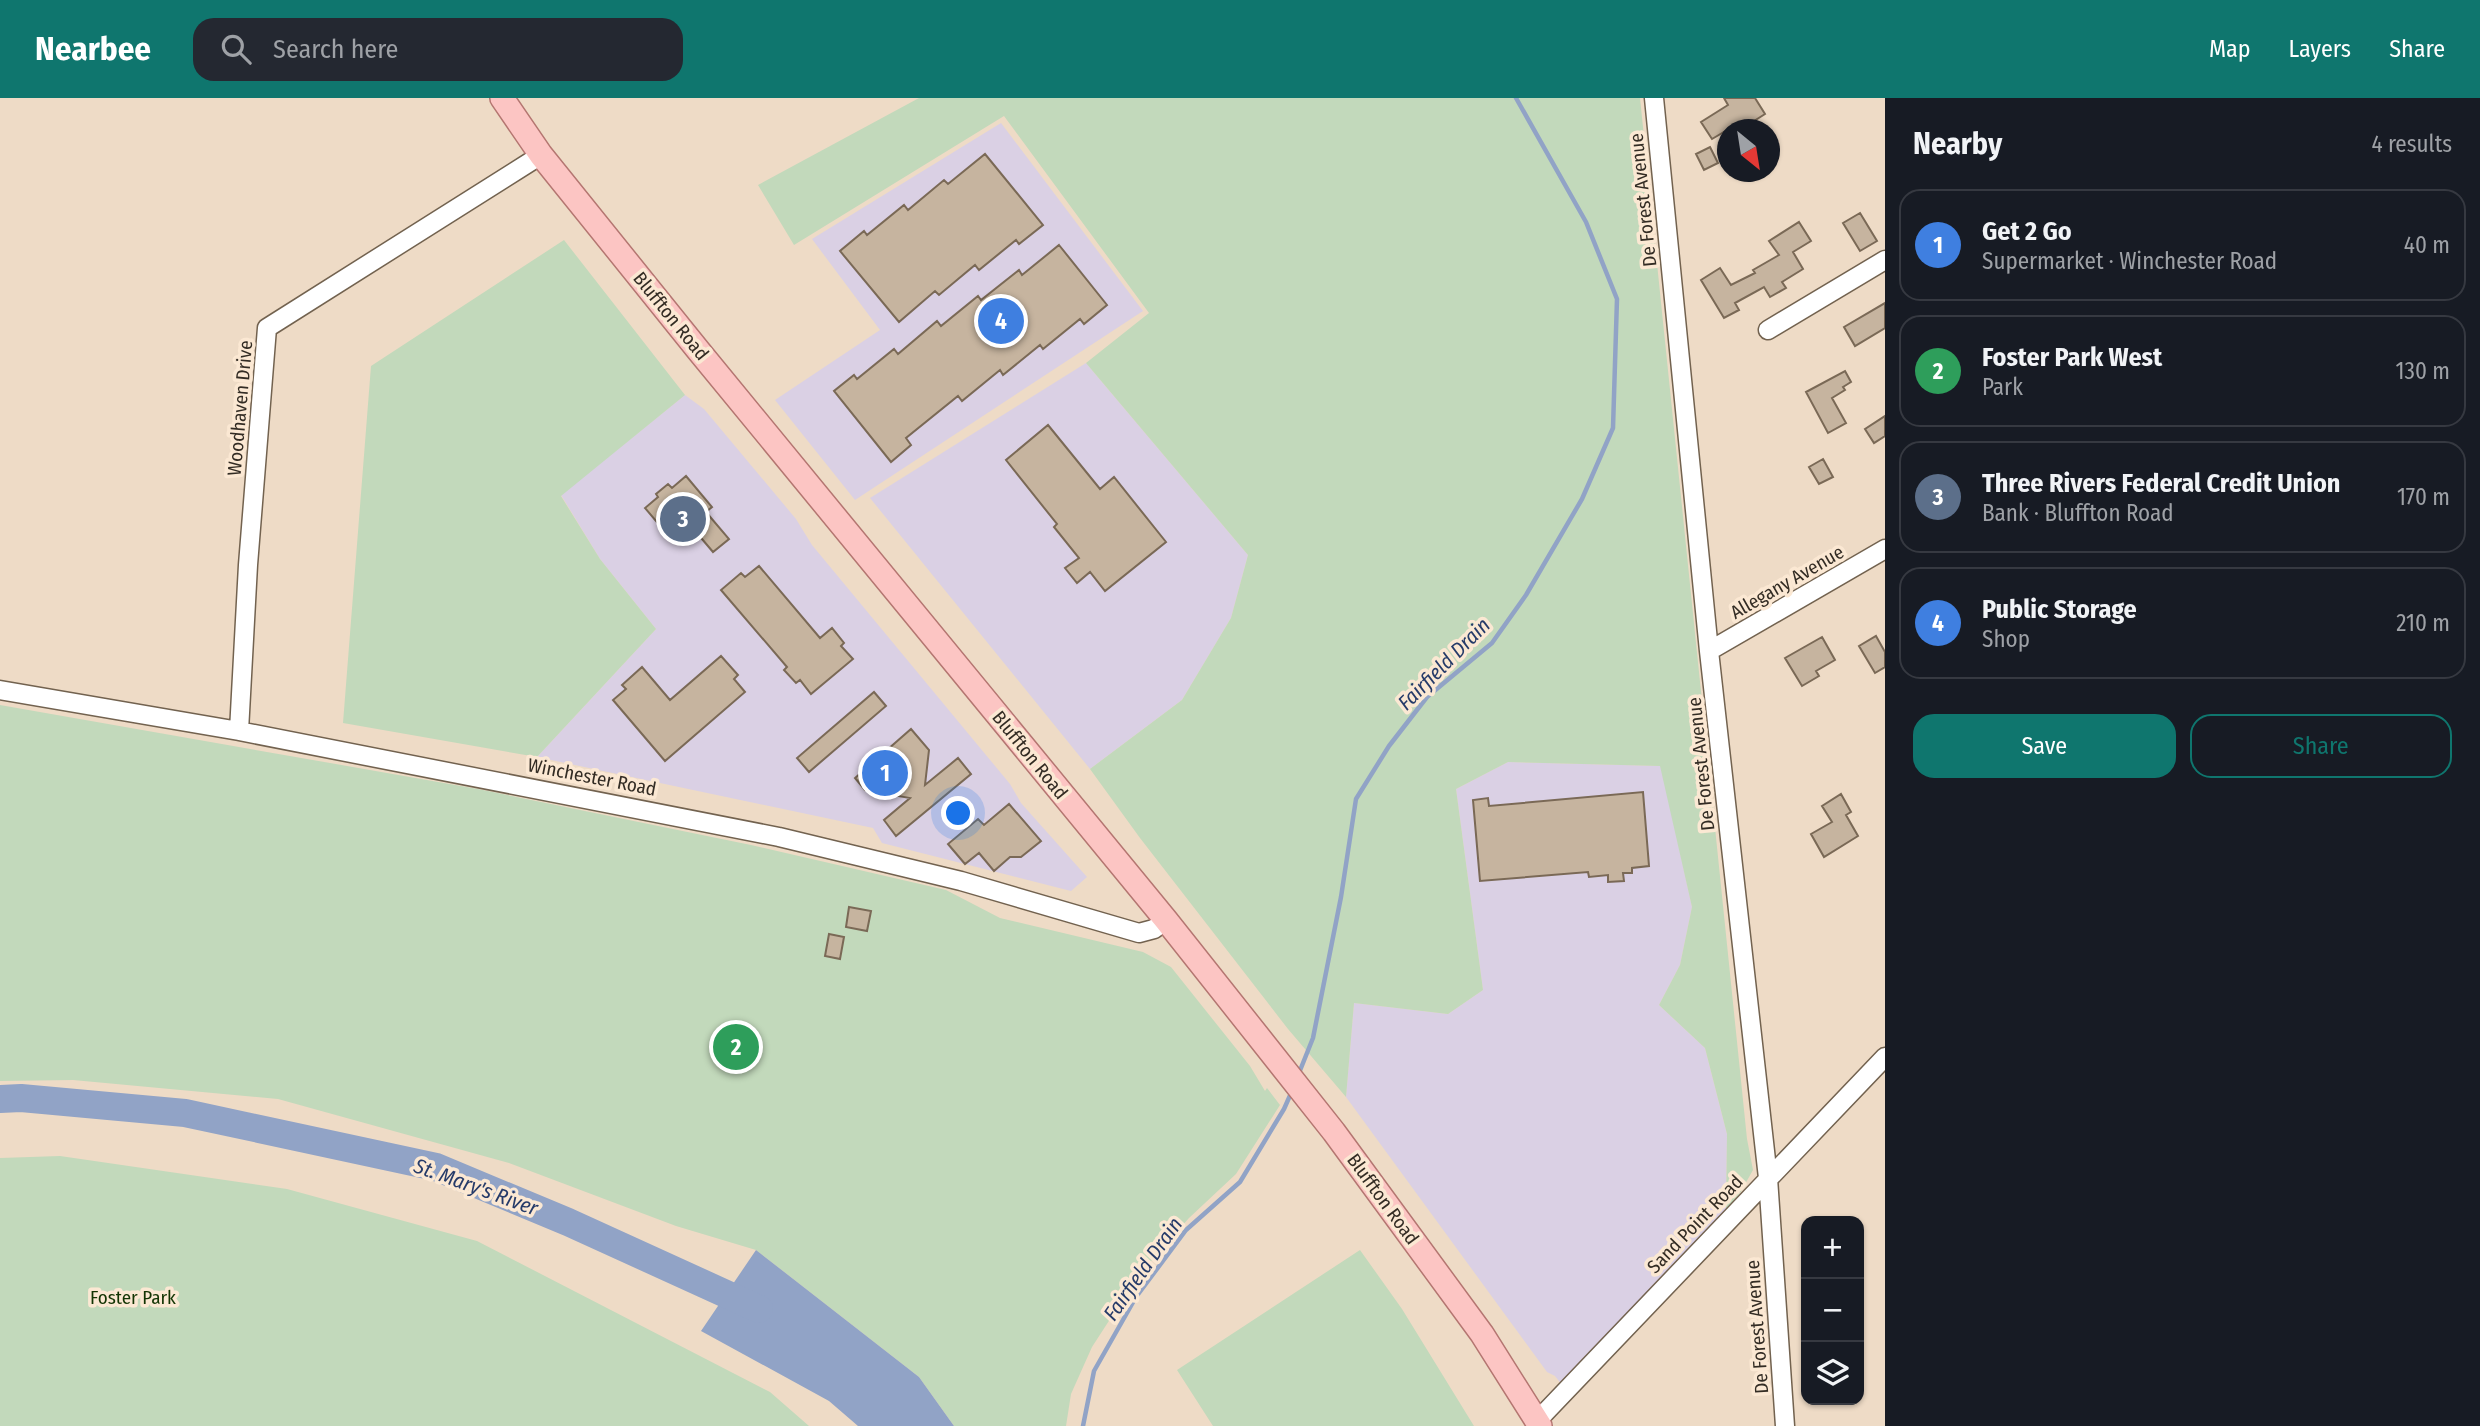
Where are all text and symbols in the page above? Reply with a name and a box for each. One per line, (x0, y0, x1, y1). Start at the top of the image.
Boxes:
search box (193, 18, 683, 81)
text: Nearbee (35, 29, 151, 69)
icon: search (217, 30, 255, 68)
text: Search here (273, 34, 398, 65)
text: Map (2209, 35, 2251, 63)
text: Layers (2289, 35, 2351, 63)
text: Share (2389, 35, 2445, 63)
north arrow (1717, 119, 1780, 182)
text: Nearby (1913, 126, 2002, 162)
text: 4 results (2371, 130, 2452, 158)
street label: De Forest Avenue (1625, 132, 1661, 268)
text: Get 2 Go (1982, 216, 2072, 247)
text: 1 (1933, 231, 1943, 259)
text: 40 m (2404, 231, 2450, 259)
text: Supermarket · Winchester Road (1982, 247, 2277, 275)
street label: Bluffton Road (628, 267, 714, 365)
pin: 4 (978, 295, 1024, 347)
street label: Woodhaven Drive (223, 339, 257, 477)
text: Foster Park West (1982, 342, 2162, 373)
text: 2 (1933, 357, 1943, 385)
text: 130 m (2396, 357, 2450, 385)
text: Park (1982, 373, 2023, 401)
text: Three Rivers Federal Credit Union (1982, 468, 2340, 499)
text: 3 (1933, 483, 1943, 511)
text: 170 m (2397, 483, 2450, 511)
pin: 3 (660, 493, 706, 545)
text: Bank · Bluffton Road (1982, 499, 2174, 527)
street label: Allegany Avenue (1726, 540, 1848, 624)
text: Public Storage (1982, 594, 2137, 625)
text: 4 (1932, 609, 1944, 637)
text: 210 m (2396, 609, 2450, 637)
water label: Fairfield Drain (1392, 612, 1496, 716)
text: Shop (1982, 625, 2030, 653)
street label: De Forest Avenue (1683, 696, 1719, 832)
street label: Bluffton Road (987, 706, 1073, 804)
button: Save (1913, 714, 2176, 778)
button: Share (2190, 714, 2452, 778)
pin: 1 (862, 747, 908, 799)
street label: Winchester Road (526, 753, 658, 801)
your location (941, 796, 975, 830)
pin: 2 (713, 1021, 759, 1073)
street label: Bluffton Road (1342, 1149, 1424, 1249)
water label: St. Mary's River (410, 1152, 542, 1222)
street label: Sand Point Road (1642, 1170, 1748, 1278)
water label: Fairfield Drain (1098, 1212, 1188, 1326)
map controls (1801, 1216, 1864, 1405)
button: + (1801, 1216, 1864, 1279)
street label: De Forest Avenue (1741, 1259, 1773, 1395)
button: − (1801, 1279, 1864, 1342)
park label: Foster Park (90, 1286, 176, 1309)
button: layers (1801, 1342, 1864, 1405)

